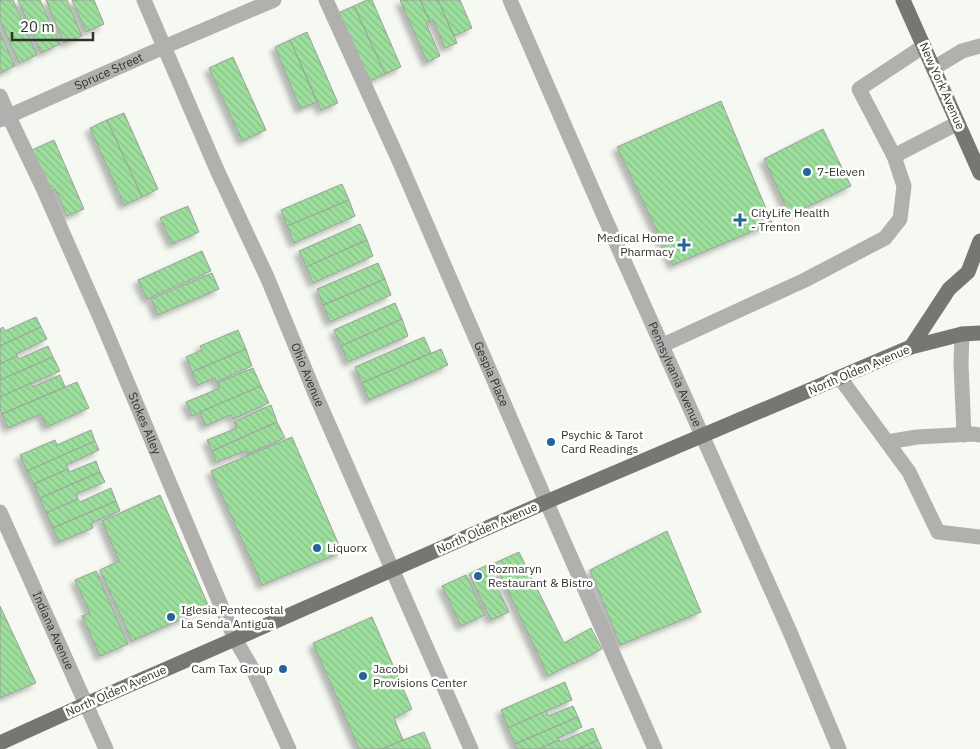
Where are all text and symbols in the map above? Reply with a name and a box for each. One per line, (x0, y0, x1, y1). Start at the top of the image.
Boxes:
scale bar (12, 10, 94, 42)
text: 20 m (20, 17, 55, 36)
street label: New York Avenue (917, 40, 969, 132)
street label: Spruce Street (72, 49, 145, 93)
place label: 7-Eleven (817, 164, 865, 179)
marker: 7-Eleven (801, 166, 813, 178)
place label: CityLife Health - Trenton (751, 205, 830, 234)
marker: CityLife Health - Trenton (733, 213, 747, 227)
place label: Medical Home Pharmacy (597, 230, 674, 259)
marker: Medical Home Pharmacy (678, 239, 690, 251)
street label: Pennsylvania Avenue (645, 319, 705, 429)
street label: Gespia Place (471, 339, 513, 409)
street label: Ohio Avenue (288, 340, 328, 409)
street label: North Olden Avenue (806, 341, 912, 398)
street label: Stokes Alley (125, 390, 165, 457)
place label: Psychic & Tarot Card Readings (561, 427, 643, 456)
marker: Psychic & Tarot Card Readings (545, 436, 557, 448)
street label: North Olden Avenue (434, 498, 540, 556)
place label: Liquorx (327, 540, 367, 555)
marker: Liquorx (311, 542, 323, 554)
place label: Rozmaryn Restaurant & Bistro (488, 561, 593, 590)
marker: Rozmaryn Restaurant & Bistro (472, 570, 484, 582)
street label: Indiana Avenue (29, 589, 78, 672)
place label: Iglesia Pentecostal La Senda Antigua (181, 602, 284, 631)
marker: Iglesia Pentecostal La Senda Antigua (165, 611, 177, 623)
street label: North Olden Avenue (63, 661, 169, 719)
place label: Cam Tax Group (191, 661, 273, 676)
place label: Jacobi Provisions Center (373, 661, 468, 690)
marker: Cam Tax Group (277, 663, 289, 675)
marker: Jacobi Provisions Center (357, 670, 369, 682)

